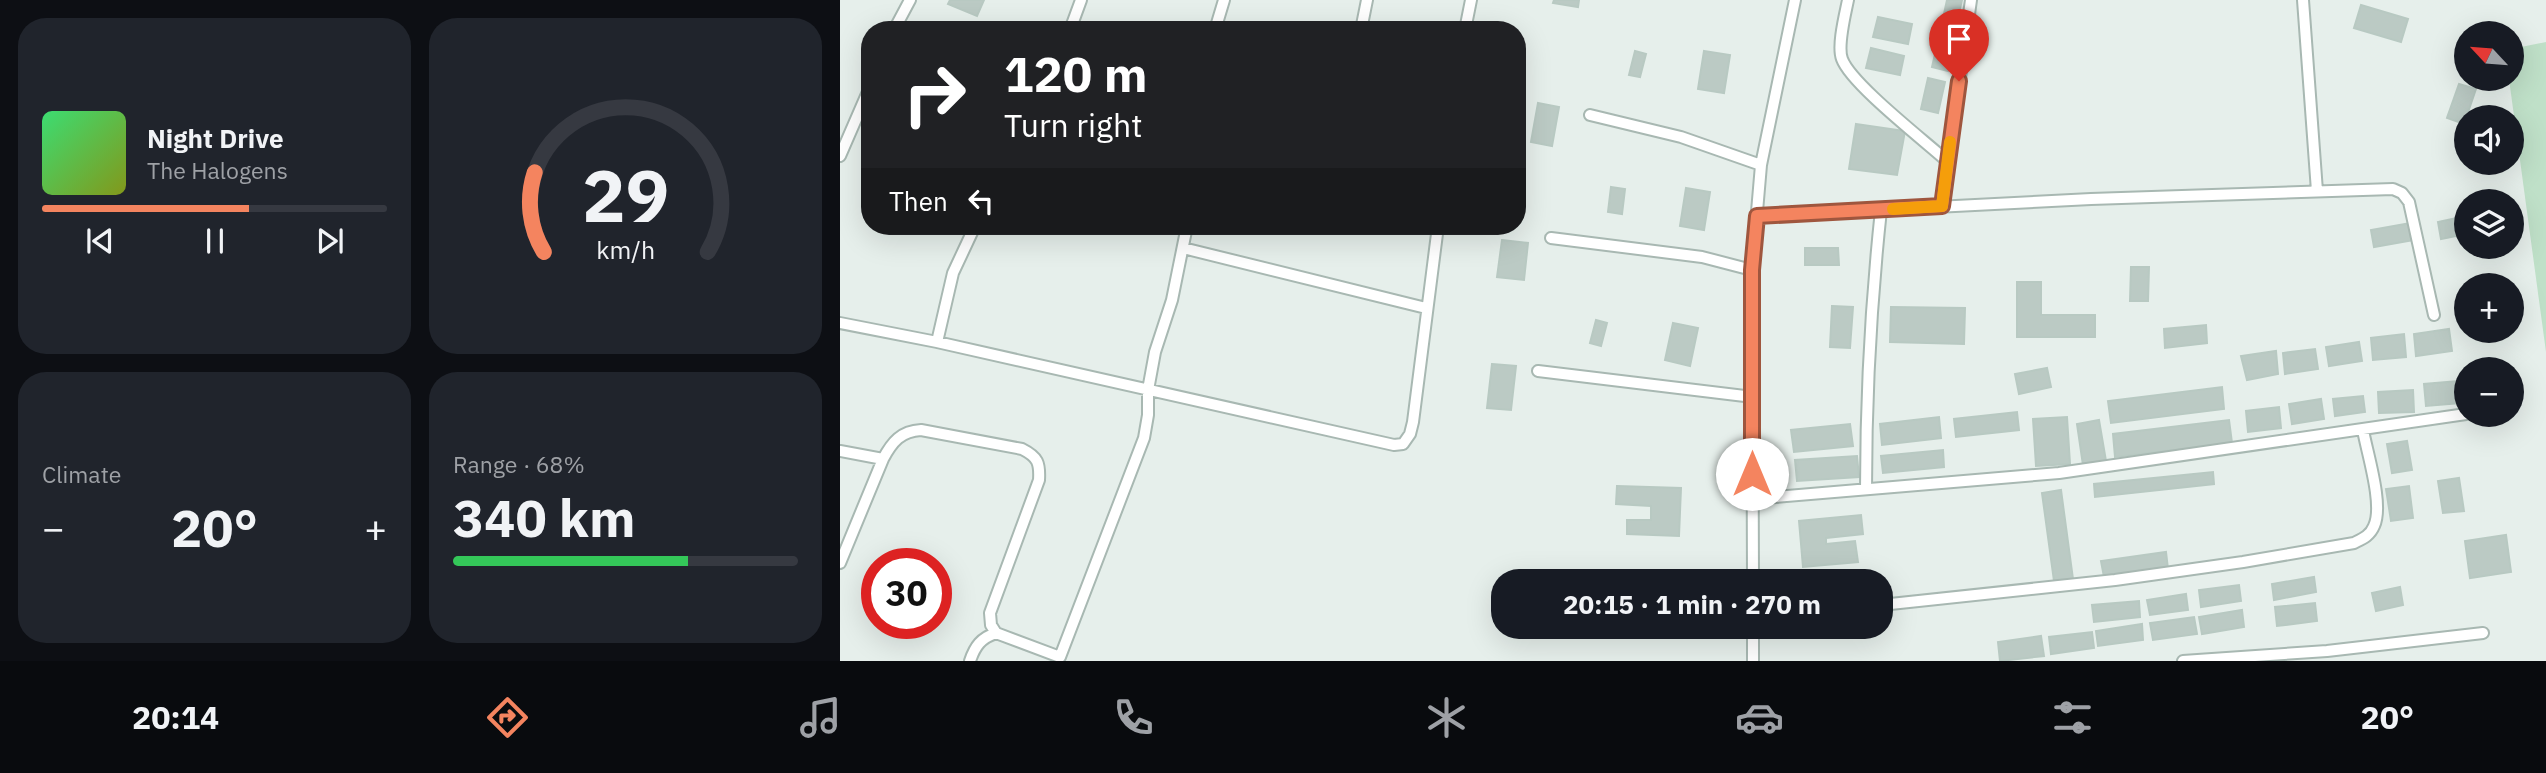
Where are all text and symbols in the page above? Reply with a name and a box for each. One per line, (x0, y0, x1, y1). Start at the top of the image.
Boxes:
pin (1929, 9, 1989, 81)
icon: arrive (1940, 20, 1978, 58)
north arrow (2454, 21, 2524, 91)
map controls (2454, 21, 2524, 427)
text: 120 m (1004, 42, 1148, 105)
icon: right (889, 49, 980, 140)
text: Turn right (1004, 104, 1142, 146)
button: sound (2454, 105, 2524, 175)
text: Night Drive (147, 121, 284, 155)
text: 29 (582, 147, 669, 242)
text: The Halogens (147, 155, 288, 185)
icon: left (962, 182, 1000, 220)
text: Then (889, 184, 948, 218)
button: layers (2454, 189, 2524, 259)
icon: previous (81, 222, 119, 260)
icon: pause (196, 222, 234, 260)
icon: next (311, 222, 349, 260)
text: km/h (596, 233, 655, 266)
button: + (2454, 273, 2524, 343)
button: − (2454, 357, 2524, 427)
position arrow (1715, 437, 1789, 511)
text: Range · 68% (453, 449, 585, 479)
text: Climate (42, 459, 121, 489)
text: 340 km (453, 484, 635, 551)
text: 20° (171, 494, 258, 561)
text: − (42, 503, 65, 552)
text: + (364, 503, 387, 552)
speed limit sign: 30 (861, 548, 952, 639)
text: 20:15 · 1 min · 270 m (1563, 587, 1821, 621)
icon: directions (483, 693, 532, 742)
icon: music (796, 693, 845, 742)
icon: phone (1109, 693, 1158, 742)
icon: climate (1422, 693, 1471, 742)
icon: car (1735, 693, 1784, 742)
icon: filters (2048, 693, 2097, 742)
text: 20:14 (132, 696, 219, 738)
text: 20° (2361, 696, 2414, 738)

